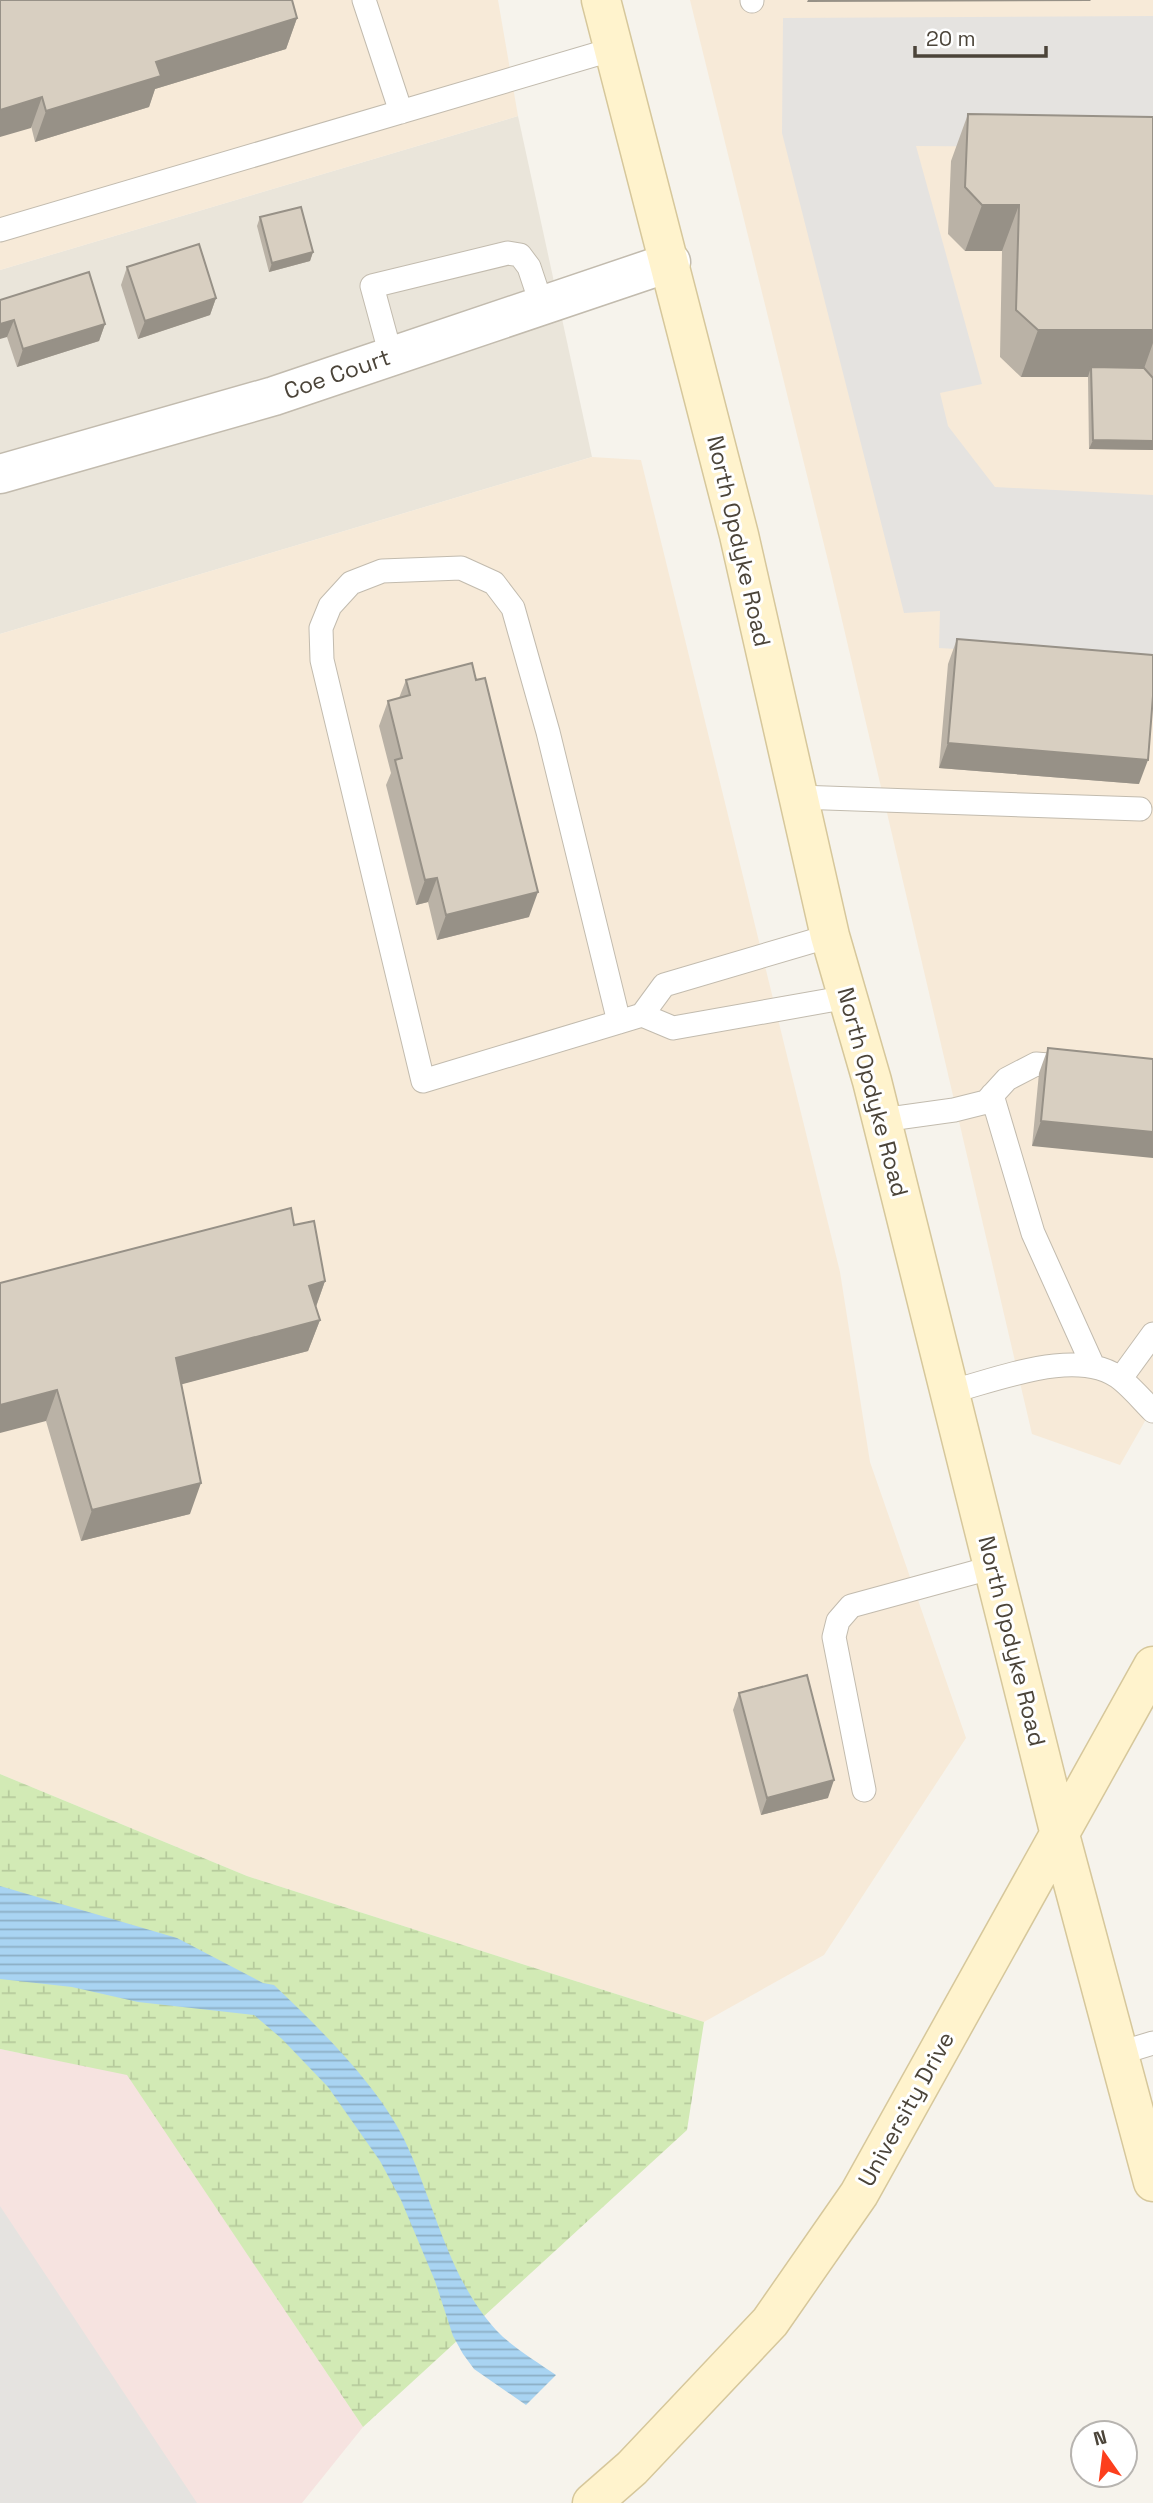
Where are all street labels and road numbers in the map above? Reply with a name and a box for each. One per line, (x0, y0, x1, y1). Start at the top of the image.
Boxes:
street label: Coe Court (280, 342, 394, 406)
street label: North Opdyke Road (700, 433, 778, 649)
street label: North Opdyke Road (831, 984, 915, 1200)
street label: North Opdyke Road (971, 1533, 1053, 1749)
street label: University Drive (851, 2026, 961, 2192)

